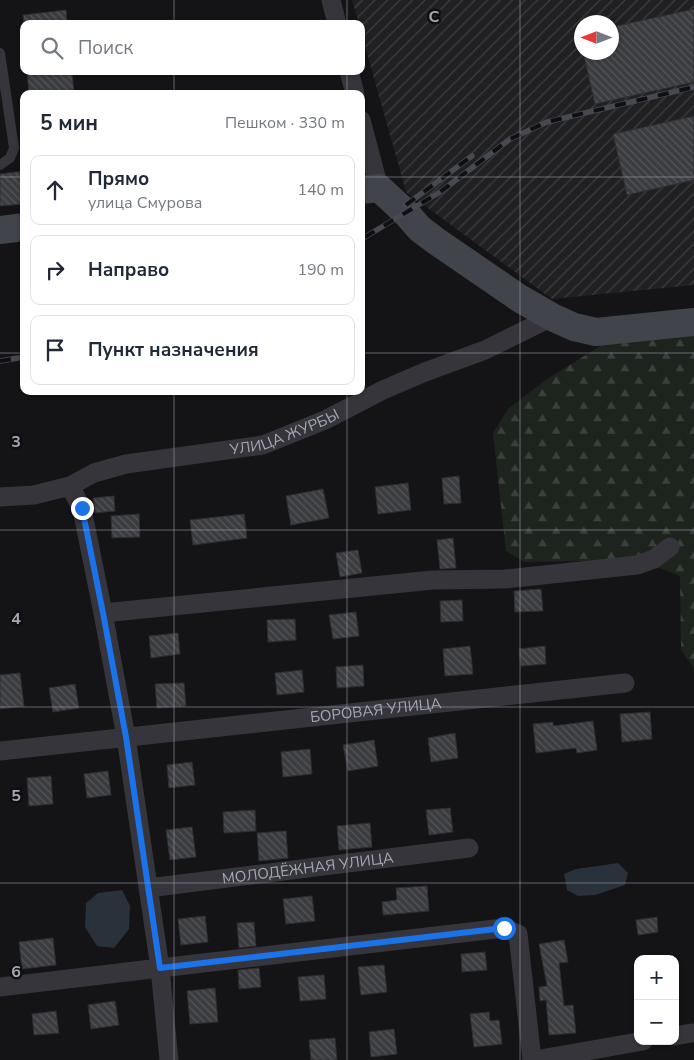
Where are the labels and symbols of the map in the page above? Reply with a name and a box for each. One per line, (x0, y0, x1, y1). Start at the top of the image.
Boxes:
text: C (429, 6, 440, 28)
north arrow (574, 15, 619, 60)
street label: УЛИЦА ЖУРБЫ (227, 404, 343, 460)
text: 3 (11, 431, 21, 453)
route end (71, 497, 94, 520)
text: 4 (11, 608, 21, 630)
street label: БОРОВАЯ УЛИЦА (309, 693, 442, 727)
text: 5 (11, 785, 21, 807)
street label: МОЛОДЁЖНАЯ УЛИЦА (221, 847, 395, 889)
route start (493, 917, 516, 940)
text: 6 (11, 961, 21, 983)

